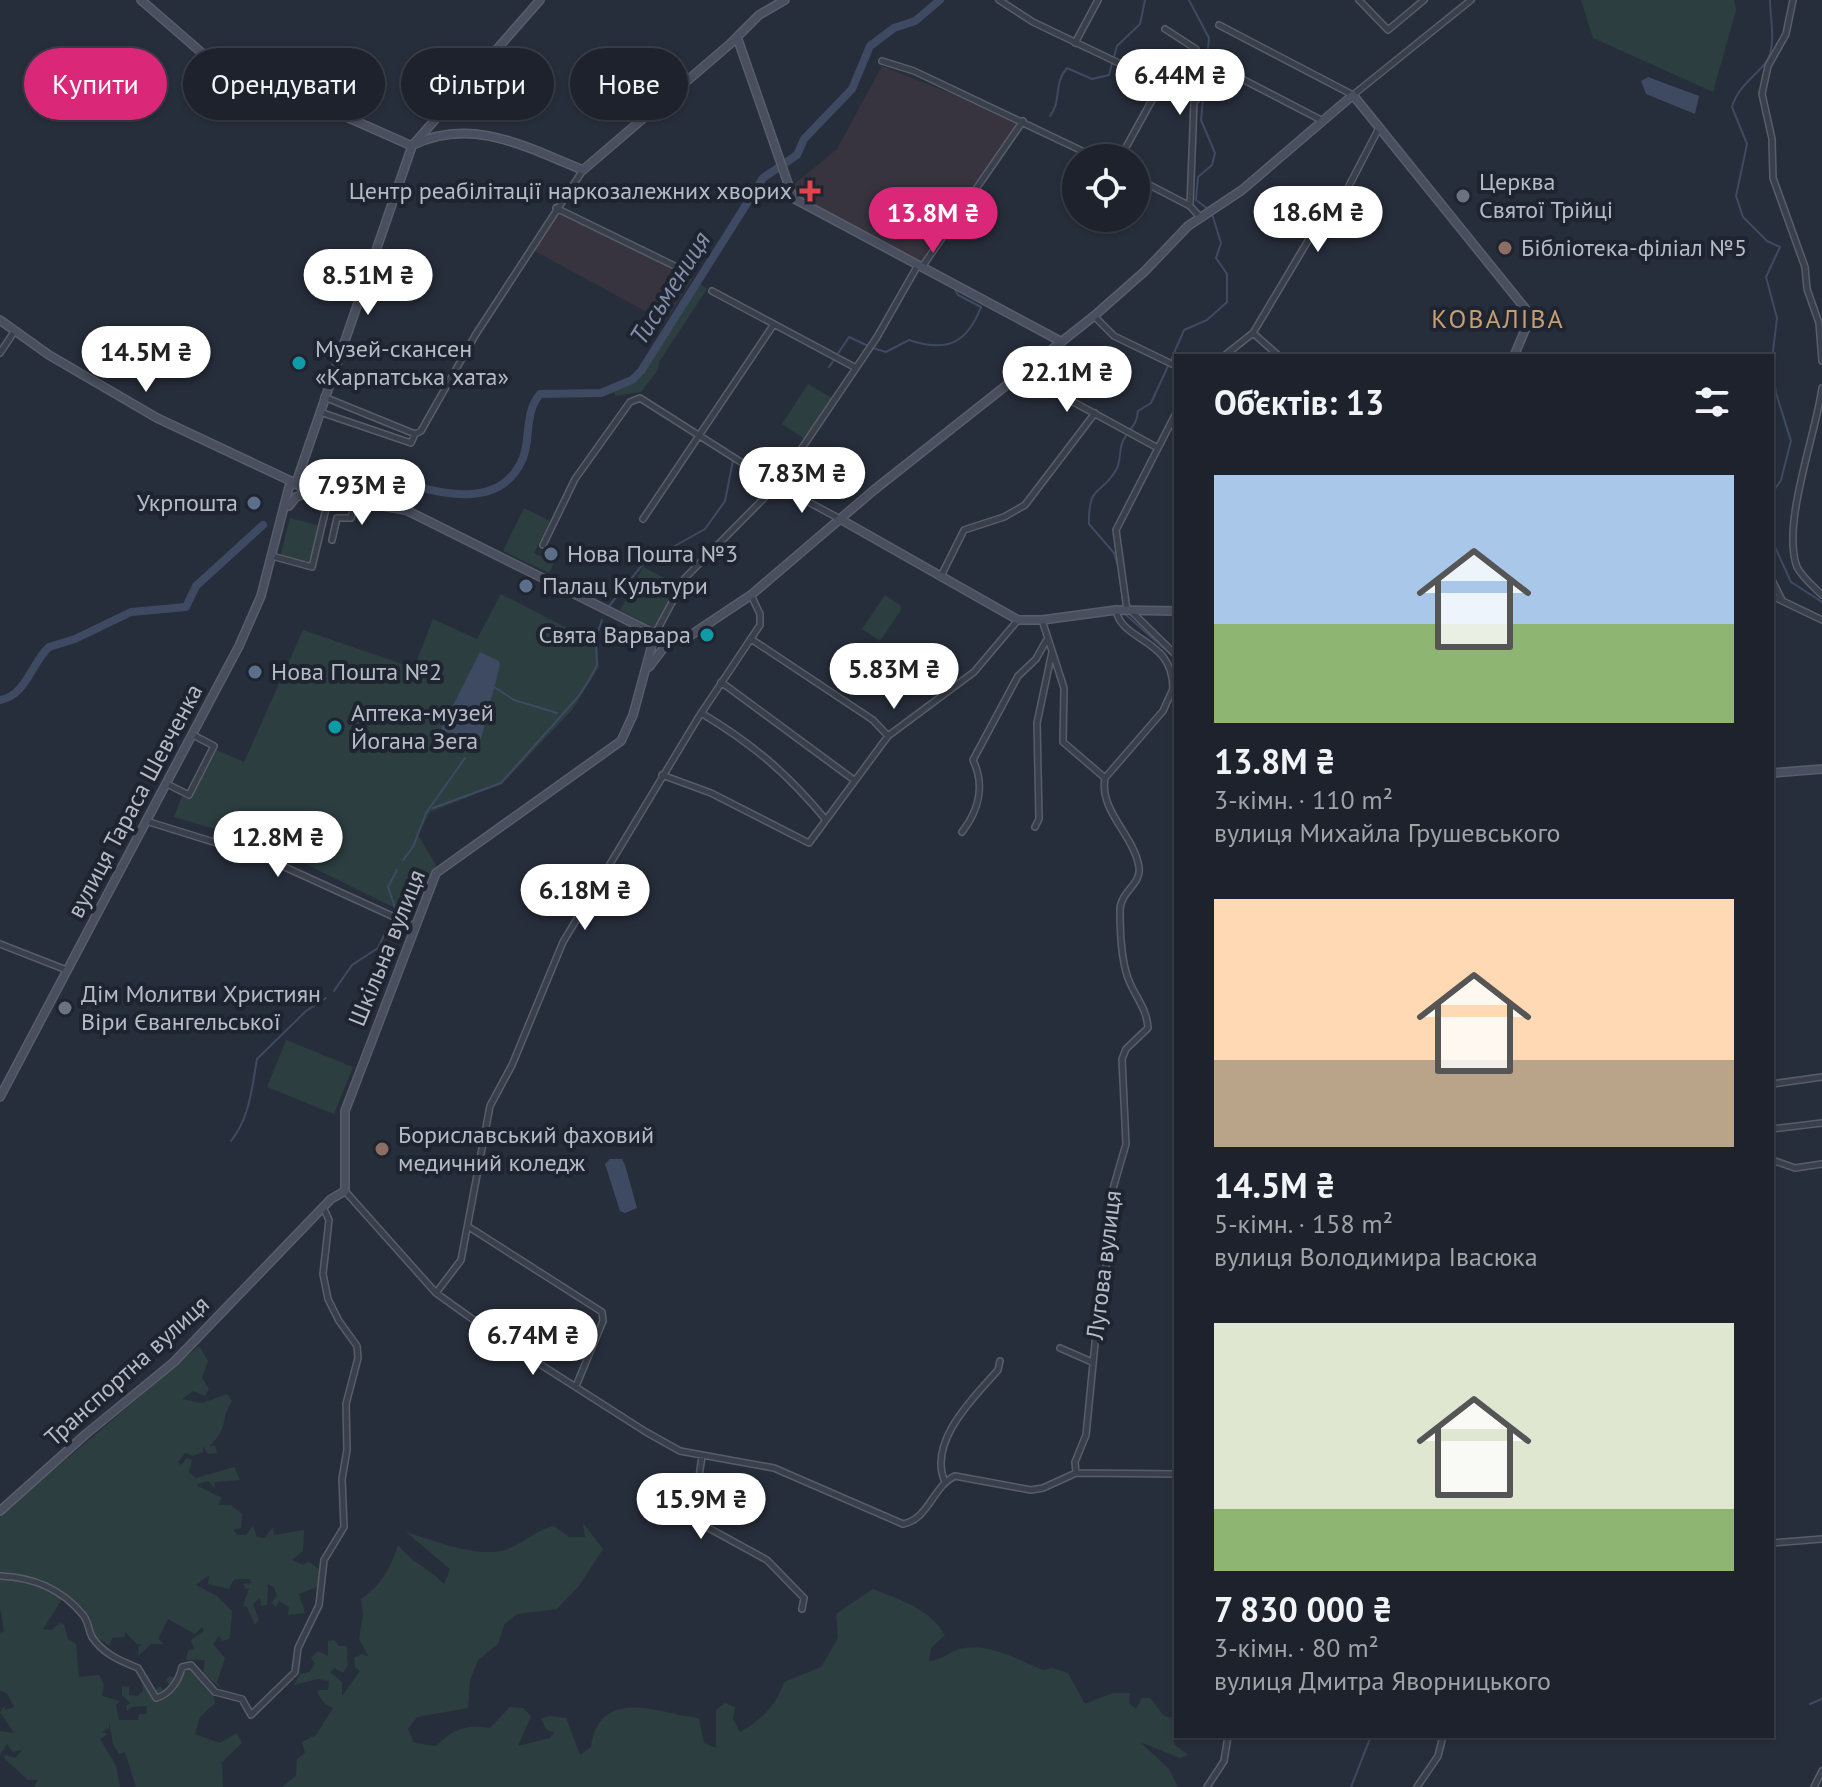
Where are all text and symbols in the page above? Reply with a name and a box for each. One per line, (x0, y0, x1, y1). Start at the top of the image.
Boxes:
chip: Купити (24, 48, 167, 120)
chip: Орендувати (183, 48, 385, 120)
chip: Фільтри (401, 48, 554, 120)
chip: Нове (570, 48, 688, 120)
pin: 6.44M ₴ (1106, 49, 1254, 117)
text: 6.44M ₴ (1134, 58, 1226, 91)
map controls (1062, 144, 1150, 232)
button: locate (1062, 144, 1150, 232)
place label: Церква Святої Трійці (1479, 166, 1613, 225)
place label: Центр реабілітації наркозалежних хворих (349, 175, 792, 206)
marker: Центр реабілітації наркозалежних хворих (799, 180, 821, 202)
pin: 18.6M ₴ (1244, 186, 1392, 254)
pin: 13.8M ₴ (859, 187, 1007, 255)
marker: Церква Святої Трійці (1454, 187, 1472, 205)
text: 18.6M ₴ (1272, 195, 1364, 228)
text: 13.8M ₴ (887, 196, 979, 229)
water label: Тисьмениця (622, 225, 717, 351)
place label: Бібліотека-філіал №5 (1521, 232, 1747, 263)
marker: Бібліотека-філіал №5 (1496, 239, 1514, 257)
pin: 8.51M ₴ (294, 249, 442, 317)
text: 8.51M ₴ (322, 258, 414, 291)
district label: КОВАЛІВА (1431, 302, 1565, 335)
pin: 14.5M ₴ (72, 326, 220, 394)
place label: Музей-скансен «Карпатська хата» (315, 333, 509, 392)
text: 14.5M ₴ (100, 335, 192, 368)
pin: 22.1M ₴ (993, 346, 1141, 414)
marker: Музей-скансен «Карпатська хата» (290, 354, 308, 372)
text: 22.1M ₴ (1021, 355, 1113, 388)
text: Об’єктів: 13 (1214, 380, 1384, 424)
icon: filters (1690, 380, 1734, 424)
pin: 7.83M ₴ (728, 447, 876, 515)
text: 7.83M ₴ (757, 456, 847, 489)
pin: 7.93M ₴ (288, 459, 436, 527)
text: 7.93M ₴ (317, 468, 407, 501)
place label: Укрпошта (137, 487, 238, 518)
marker: Укрпошта (245, 494, 263, 512)
icon: home (1402, 527, 1546, 671)
place label: Нова Пошта №3 (567, 538, 738, 569)
marker: Нова Пошта №3 (542, 545, 560, 563)
place label: Палац Культури (542, 570, 708, 601)
marker: Палац Культури (517, 577, 535, 595)
place label: Свята Варвара (538, 619, 691, 650)
marker: Свята Варвара (698, 626, 716, 644)
pin: 5.83M ₴ (820, 643, 968, 711)
text: 5.83M ₴ (848, 652, 940, 685)
place label: Нова Пошта №2 (271, 656, 442, 687)
marker: Нова Пошта №2 (246, 663, 264, 681)
street label: вулиця Тараса Шевченка (60, 679, 209, 923)
place label: Аптека-музей Йогана Зега (351, 697, 494, 756)
marker: Аптека-музей Йогана Зега (326, 718, 344, 736)
text: 13.8M ₴ (1214, 739, 1335, 783)
text: 3-кімн. · 110 m² (1214, 783, 1393, 816)
pin: 12.8M ₴ (204, 811, 352, 879)
text: вулиця Михайла Грушевського (1214, 816, 1561, 849)
text: 12.8M ₴ (232, 820, 324, 853)
pin: 6.18M ₴ (511, 864, 659, 932)
street label: Шкільна вулиця (341, 865, 432, 1031)
text: 6.18M ₴ (539, 873, 631, 906)
icon: home (1402, 951, 1546, 1095)
place label: Дім Молитви Християн Віри Євангельської (81, 978, 321, 1037)
marker: Дім Молитви Християн Віри Євангельської (56, 999, 74, 1017)
place label: Бориславський фаховий медичний коледж (398, 1119, 654, 1178)
marker: Бориславський фаховий медичний коледж (373, 1140, 391, 1158)
text: 14.5M ₴ (1214, 1163, 1335, 1207)
street label: Лугова вулиця (1079, 1188, 1128, 1342)
text: 5-кімн. · 158 m² (1214, 1207, 1393, 1240)
text: вулиця Володимира Івасюка (1214, 1240, 1538, 1273)
street label: Транспортна вулиця (38, 1289, 215, 1453)
pin: 6.74M ₴ (459, 1309, 607, 1377)
text: 6.74M ₴ (487, 1318, 579, 1351)
icon: home (1402, 1375, 1546, 1519)
pin: 15.9M ₴ (627, 1473, 775, 1541)
text: 15.9M ₴ (655, 1482, 747, 1515)
text: 7 830 000 ₴ (1214, 1587, 1392, 1631)
text: 3-кімн. · 80 m² (1214, 1631, 1379, 1664)
text: вулиця Дмитра Яворницького (1214, 1664, 1551, 1697)

